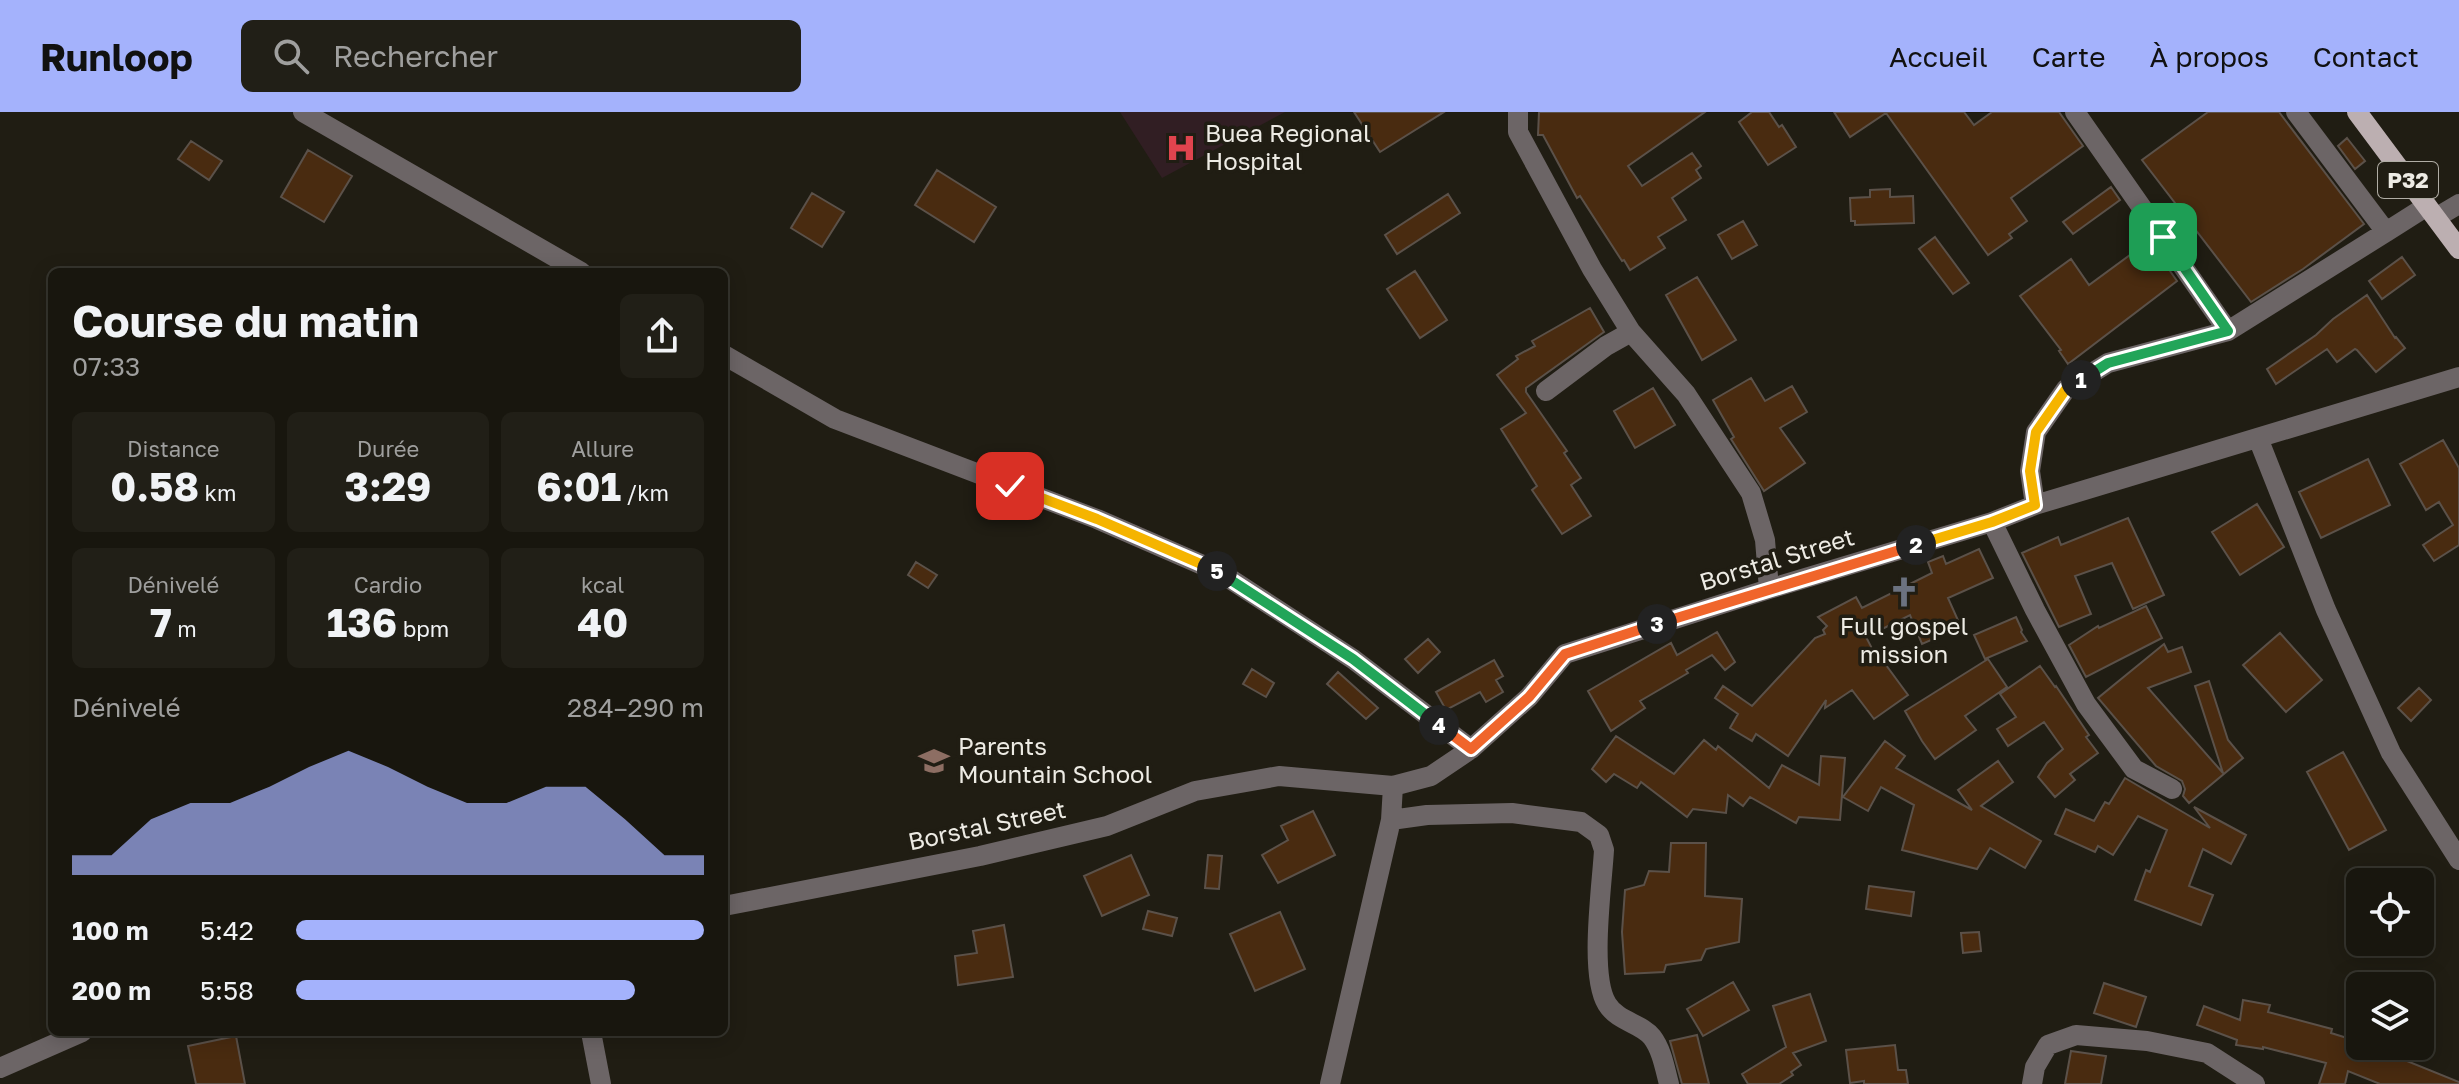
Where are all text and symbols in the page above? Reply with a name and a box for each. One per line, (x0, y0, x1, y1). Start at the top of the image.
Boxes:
search box (241, 20, 801, 92)
text: Runloop (40, 34, 193, 79)
icon: search (269, 34, 313, 78)
text: Rechercher (333, 38, 498, 74)
text: Accueil (1889, 40, 1988, 73)
text: Carte (2032, 40, 2105, 73)
text: À propos (2149, 40, 2269, 73)
text: Contact (2313, 40, 2419, 73)
place label: Buea Regional Hospital (1205, 118, 1371, 175)
hospital icon: Buea Regional Hospital (1164, 131, 1198, 165)
road number: P32 (2378, 162, 2438, 198)
pin (2129, 203, 2197, 271)
icon: arrive (2141, 215, 2185, 259)
text: Course du matin (72, 294, 419, 347)
button: share (620, 294, 704, 378)
text: 07:33 (72, 351, 140, 382)
pin: 1 (2061, 360, 2101, 400)
text: 1 (2075, 366, 2087, 393)
text: Distance (127, 435, 220, 462)
text: Durée (357, 435, 419, 462)
text: Allure (571, 435, 634, 462)
pin (976, 452, 1044, 520)
text: 0.58 (110, 462, 199, 510)
text: 3:29 (344, 462, 431, 510)
text: 6:01 (536, 462, 621, 510)
icon: check (988, 464, 1032, 508)
text: km (199, 479, 236, 506)
text: /km (621, 479, 669, 506)
street label: Borstal Street (1696, 521, 1858, 596)
pin: 2 (1896, 525, 1936, 565)
text: 2 (1909, 531, 1923, 558)
pin: 5 (1197, 551, 1237, 591)
text: 5 (1210, 557, 1224, 584)
text: Dénivelé (127, 571, 219, 598)
text: Cardio (354, 571, 422, 598)
text: kcal (581, 571, 624, 598)
church icon: Full gospel mission (1887, 575, 1921, 609)
text: 7 (150, 598, 172, 646)
text: 136 (327, 598, 397, 646)
text: 40 (577, 598, 628, 646)
pin: 3 (1637, 604, 1677, 644)
text: 3 (1650, 610, 1664, 637)
place label: Full gospel mission (1840, 611, 1968, 668)
text: m (172, 615, 197, 642)
text: bpm (397, 615, 449, 642)
text: Dénivelé (72, 692, 181, 723)
text: 284–290 m (567, 692, 704, 723)
pin: 4 (1419, 705, 1459, 745)
text: 4 (1432, 711, 1446, 738)
place label: Parents Mountain School (958, 731, 1152, 788)
school or university icon: Parents Mountain School (917, 744, 951, 778)
street label: Borstal Street (905, 794, 1068, 855)
map controls (2346, 868, 2434, 1060)
button: locate (2346, 868, 2434, 956)
text: 100 m (72, 915, 148, 946)
text: 5:42 (200, 915, 254, 946)
button: layers (2346, 972, 2434, 1060)
text: 200 m (72, 975, 151, 1006)
text: 5:58 (200, 975, 254, 1006)

